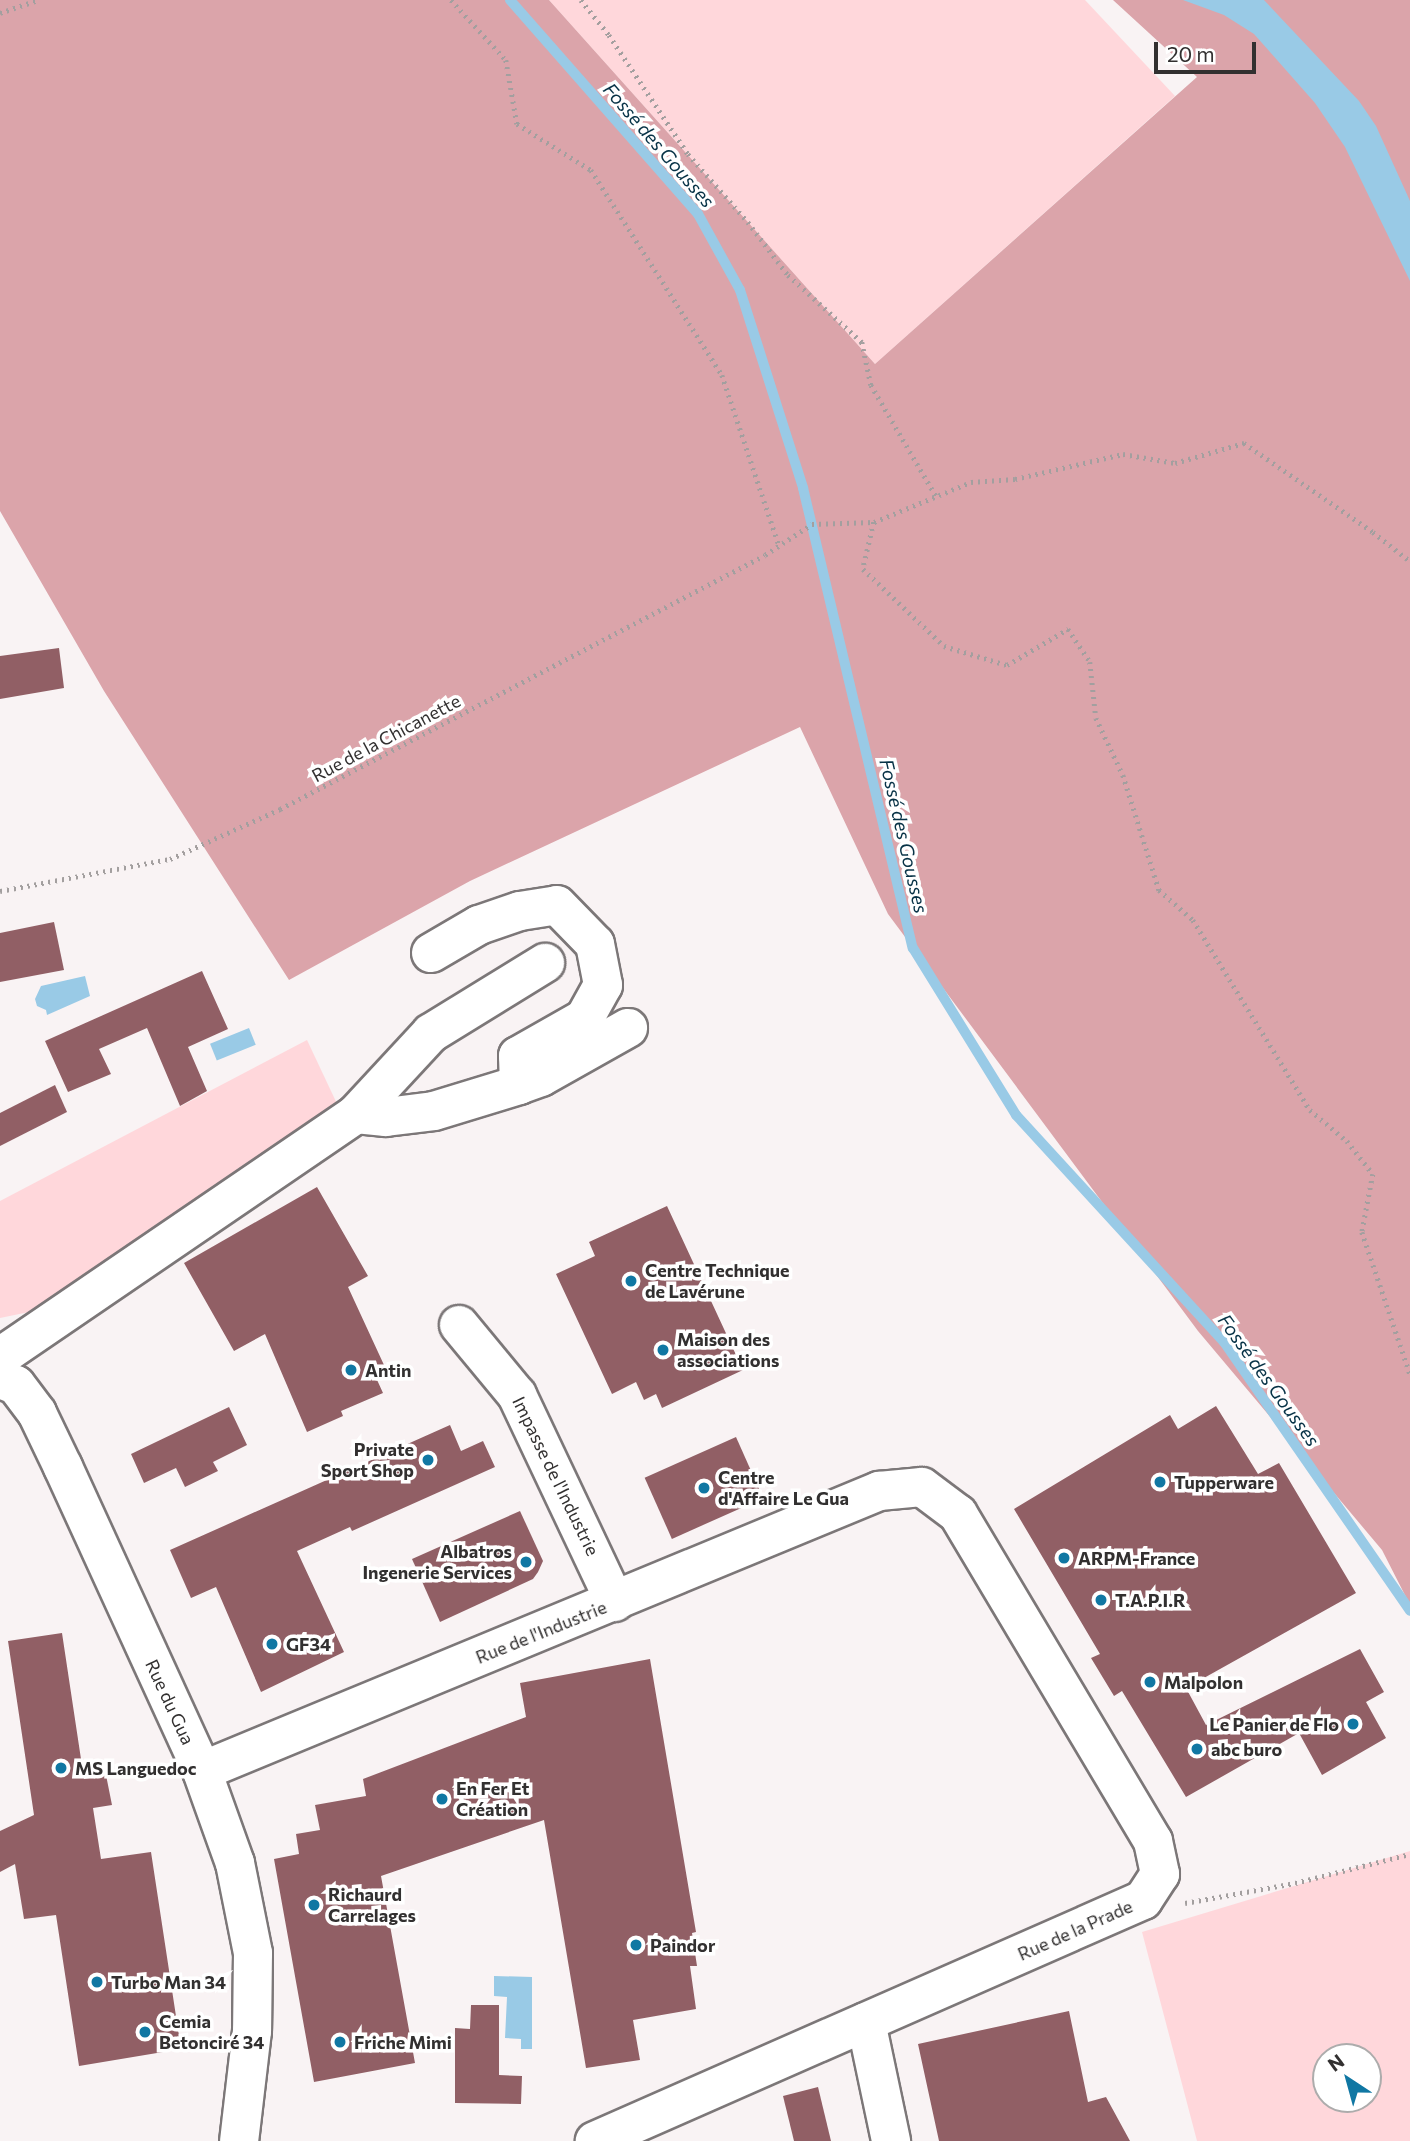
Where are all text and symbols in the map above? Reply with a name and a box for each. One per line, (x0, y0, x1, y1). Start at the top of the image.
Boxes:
scale bar (1158, 28, 1260, 72)
text: 20 m (1167, 41, 1215, 66)
water label: Fossé des Gousses (599, 78, 719, 212)
street label: Rue de la Chicanette (308, 690, 464, 786)
water label: Fossé des Gousses (875, 757, 933, 915)
place label: Centre Technique de Lavérune (645, 1260, 790, 1302)
marker: Centre Technique de Lavérune (623, 1273, 639, 1289)
water label: Fossé des Gousses (1213, 1310, 1325, 1450)
place label: Maison des associations (677, 1329, 779, 1372)
marker: Maison des associations (655, 1342, 671, 1358)
place label: Antin (365, 1359, 411, 1381)
marker: Antin (343, 1362, 359, 1378)
street label: Impasse de l'Industrie (508, 1393, 604, 1559)
place label: Private Sport Shop (321, 1439, 414, 1482)
marker: Private Sport Shop (420, 1452, 436, 1468)
place label: Centre d'Affaire Le Gua (718, 1467, 849, 1510)
place label: Tupperware (1174, 1471, 1274, 1493)
marker: Tupperware (1152, 1474, 1168, 1490)
marker: Centre d'Affaire Le Gua (696, 1480, 712, 1496)
place label: Albatros Ingenerie Services (362, 1541, 512, 1584)
place label: ARPM-France (1078, 1547, 1195, 1569)
marker: ARPM-France (1056, 1550, 1072, 1566)
marker: Albatros Ingenerie Services (518, 1554, 534, 1570)
place label: T.A.P.I.R (1115, 1589, 1185, 1611)
marker: T.A.P.I.R (1093, 1592, 1109, 1608)
street label: Rue de l'Industrie (472, 1596, 610, 1668)
place label: GF34 (286, 1633, 331, 1655)
marker: GF34 (264, 1636, 280, 1652)
street label: Rue du Gua (141, 1656, 199, 1748)
place label: Malpolon (1164, 1671, 1243, 1693)
marker: Malpolon (1142, 1674, 1158, 1690)
place label: Le Panier de Flo (1209, 1713, 1339, 1735)
marker: Le Panier de Flo (1345, 1716, 1361, 1732)
place label: abc buro (1211, 1738, 1282, 1760)
marker: abc buro (1189, 1741, 1205, 1757)
place label: MS Languedoc (75, 1757, 197, 1779)
marker: MS Languedoc (53, 1760, 69, 1776)
place label: En Fer Et Création (456, 1778, 529, 1820)
marker: En Fer Et Création (434, 1791, 450, 1807)
place label: Richaurd Carrelages (328, 1884, 416, 1926)
street label: Rue de la Prade (1014, 1895, 1136, 1965)
marker: Richaurd Carrelages (306, 1897, 322, 1913)
place label: Paindor (650, 1934, 715, 1956)
marker: Paindor (628, 1937, 644, 1953)
place label: Turbo Man 34 (111, 1971, 226, 1993)
marker: Turbo Man 34 (89, 1974, 105, 1990)
place label: Cemia Betonciré 34 (159, 2011, 264, 2054)
marker: Cemia Betonciré 34 (137, 2024, 153, 2040)
place label: Friche Mimi (354, 2031, 452, 2053)
marker: Friche Mimi (332, 2034, 348, 2050)
north arrow (1312, 2043, 1382, 2113)
text: N (1323, 2049, 1348, 2076)

